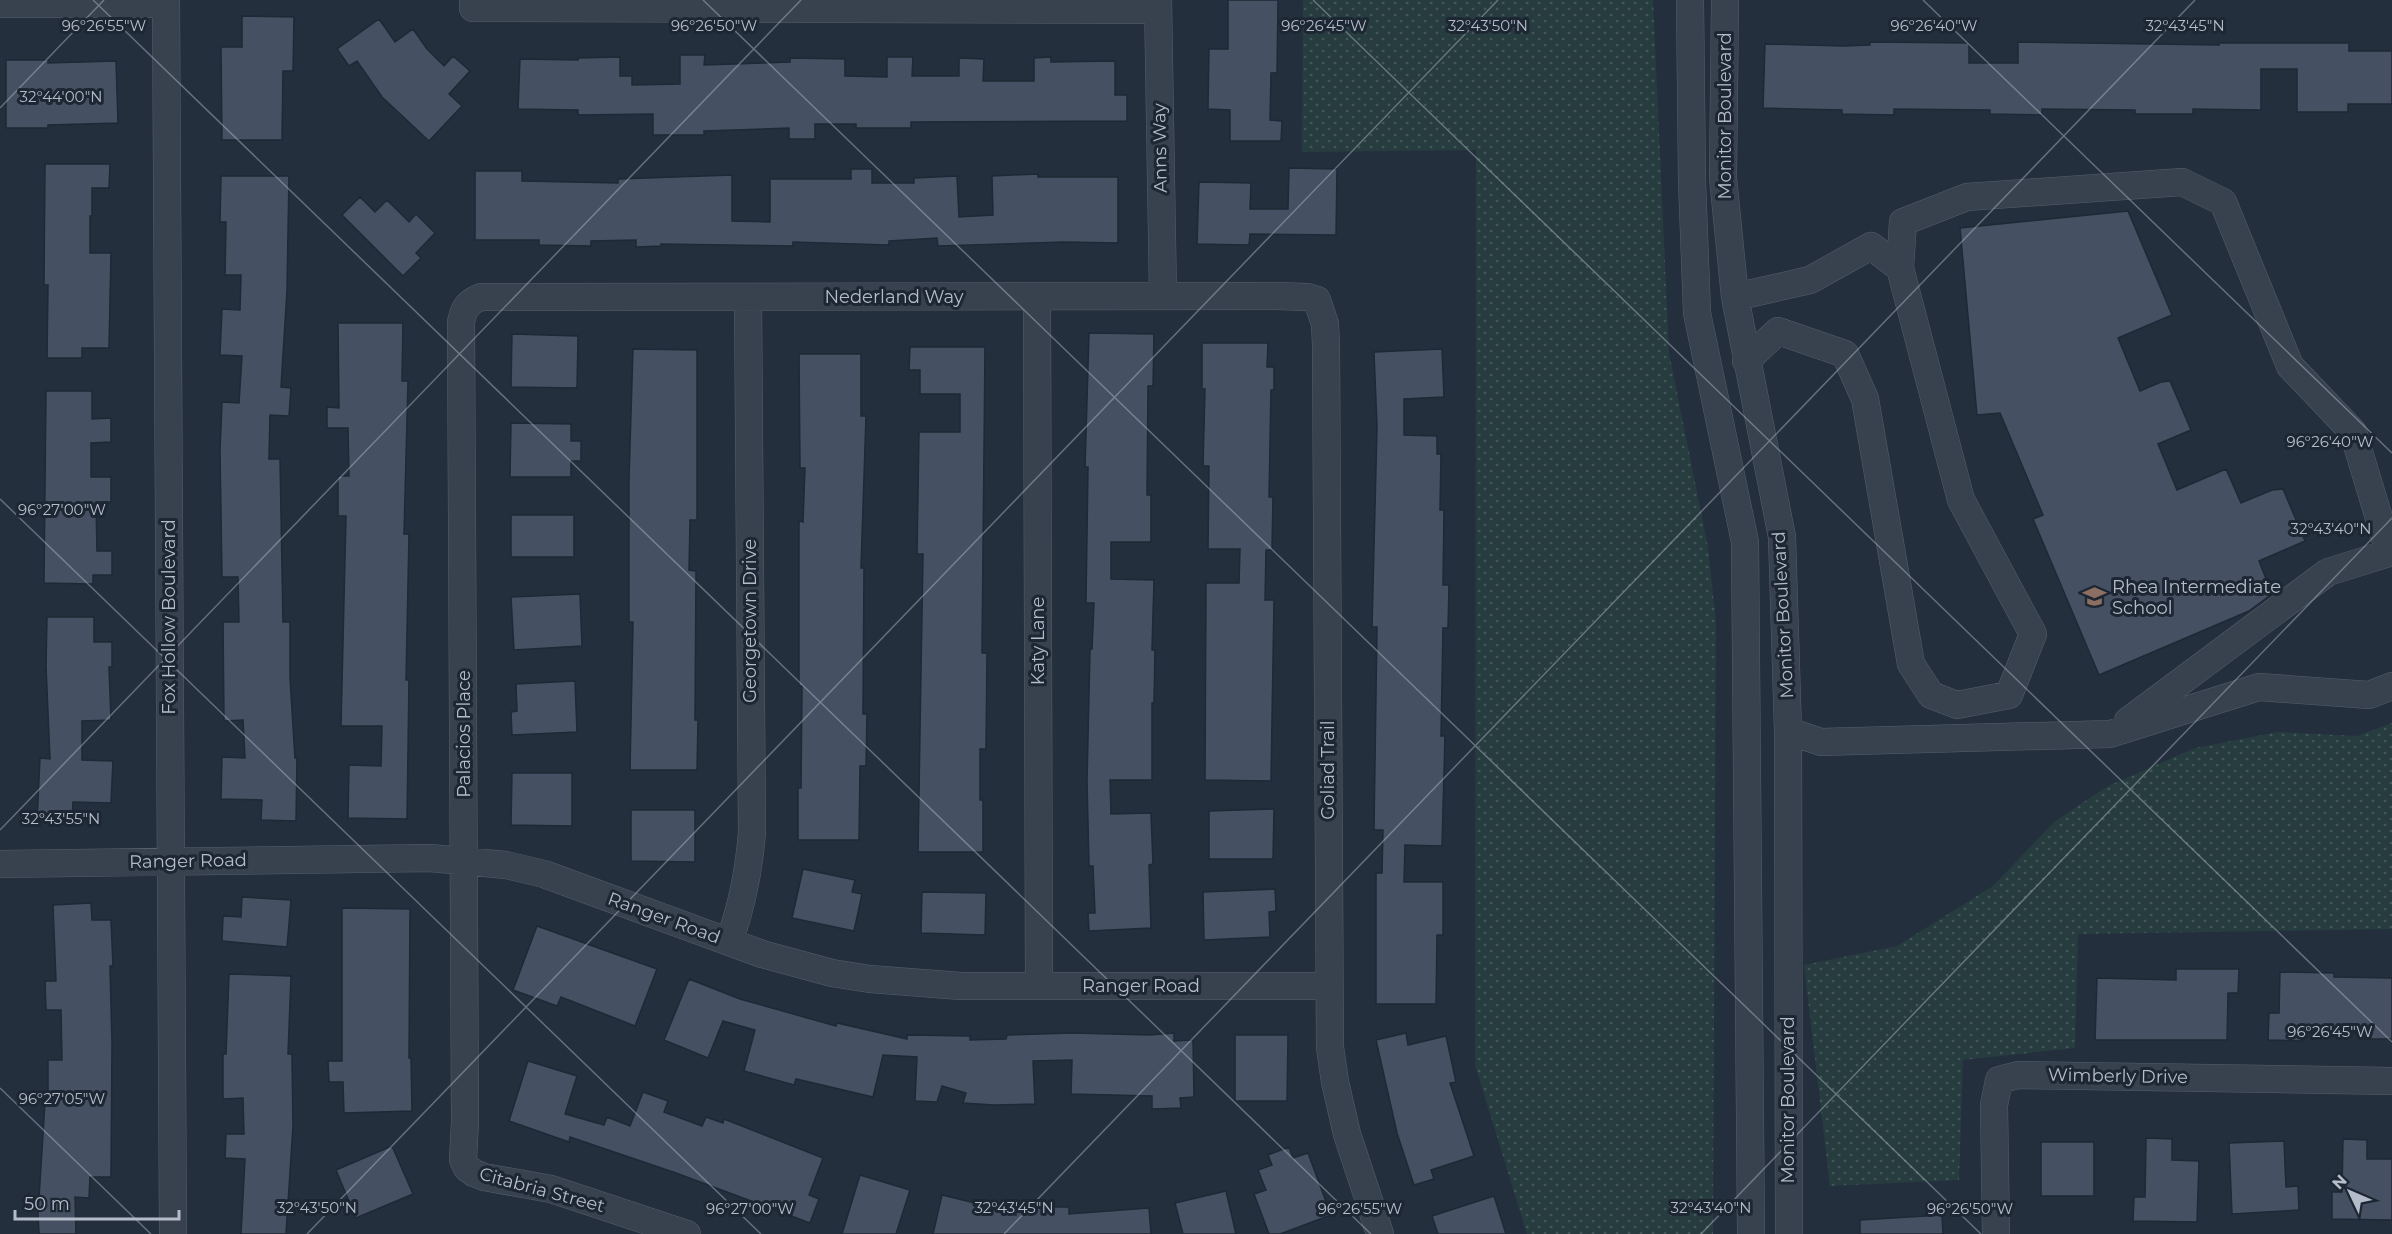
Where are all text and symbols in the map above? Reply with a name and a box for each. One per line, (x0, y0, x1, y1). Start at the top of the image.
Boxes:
text: 96°26'55"W (62, 16, 147, 35)
text: 96°26'50"W (671, 16, 757, 35)
text: 96°26'45"W (1281, 16, 1367, 35)
text: 32°43'50"N (1448, 16, 1528, 35)
text: 96°26'40"W (1891, 16, 1978, 35)
text: 32°43'45"N (2145, 16, 2225, 35)
street label: Monitor Boulevard (1714, 32, 1736, 200)
text: 32°44'00"N (20, 87, 102, 106)
street label: Anns Way (1148, 103, 1172, 193)
street label: Nederland Way (824, 286, 964, 308)
text: 96°26'40"W (2287, 432, 2374, 451)
text: 96°27'00"W (18, 500, 106, 519)
street label: Fox Hollow Boulevard (158, 519, 180, 715)
text: 32°43'40"N (2291, 519, 2371, 538)
street label: Monitor Boulevard (1768, 531, 1798, 699)
street label: Georgetown Drive (739, 539, 761, 703)
place label: Rhea Intermediate School (2112, 576, 2281, 619)
school or university icon: Rhea Intermediate School (2081, 584, 2107, 610)
street label: Katy Lane (1027, 597, 1049, 685)
street label: Palacios Place (453, 670, 475, 798)
street label: Goliad Trail (1317, 720, 1339, 820)
text: 32°43'55"N (22, 809, 100, 828)
street label: Ranger Road (129, 849, 247, 873)
street label: Ranger Road (605, 887, 723, 949)
street label: Ranger Road (1082, 975, 1200, 997)
street label: Monitor Boulevard (1777, 1016, 1799, 1184)
text: 96°26'45"W (2287, 1022, 2373, 1041)
street label: Wimberly Drive (2048, 1064, 2188, 1088)
text: 96°27'05"W (19, 1089, 105, 1108)
north arrow (2320, 1162, 2380, 1222)
street label: Citabria Street (477, 1163, 607, 1217)
text: N (2328, 1171, 2351, 1193)
scale bar (15, 1183, 178, 1221)
text: 50 m (24, 1193, 70, 1215)
text: 32°43'50"N (277, 1198, 357, 1217)
text: 32°43'45"N (974, 1198, 1054, 1217)
text: 32°43'40"N (1671, 1198, 1751, 1217)
text: 96°27'00"W (706, 1199, 794, 1218)
text: 96°26'55"W (1318, 1199, 1403, 1218)
text: 96°26'50"W (1927, 1199, 2013, 1218)

